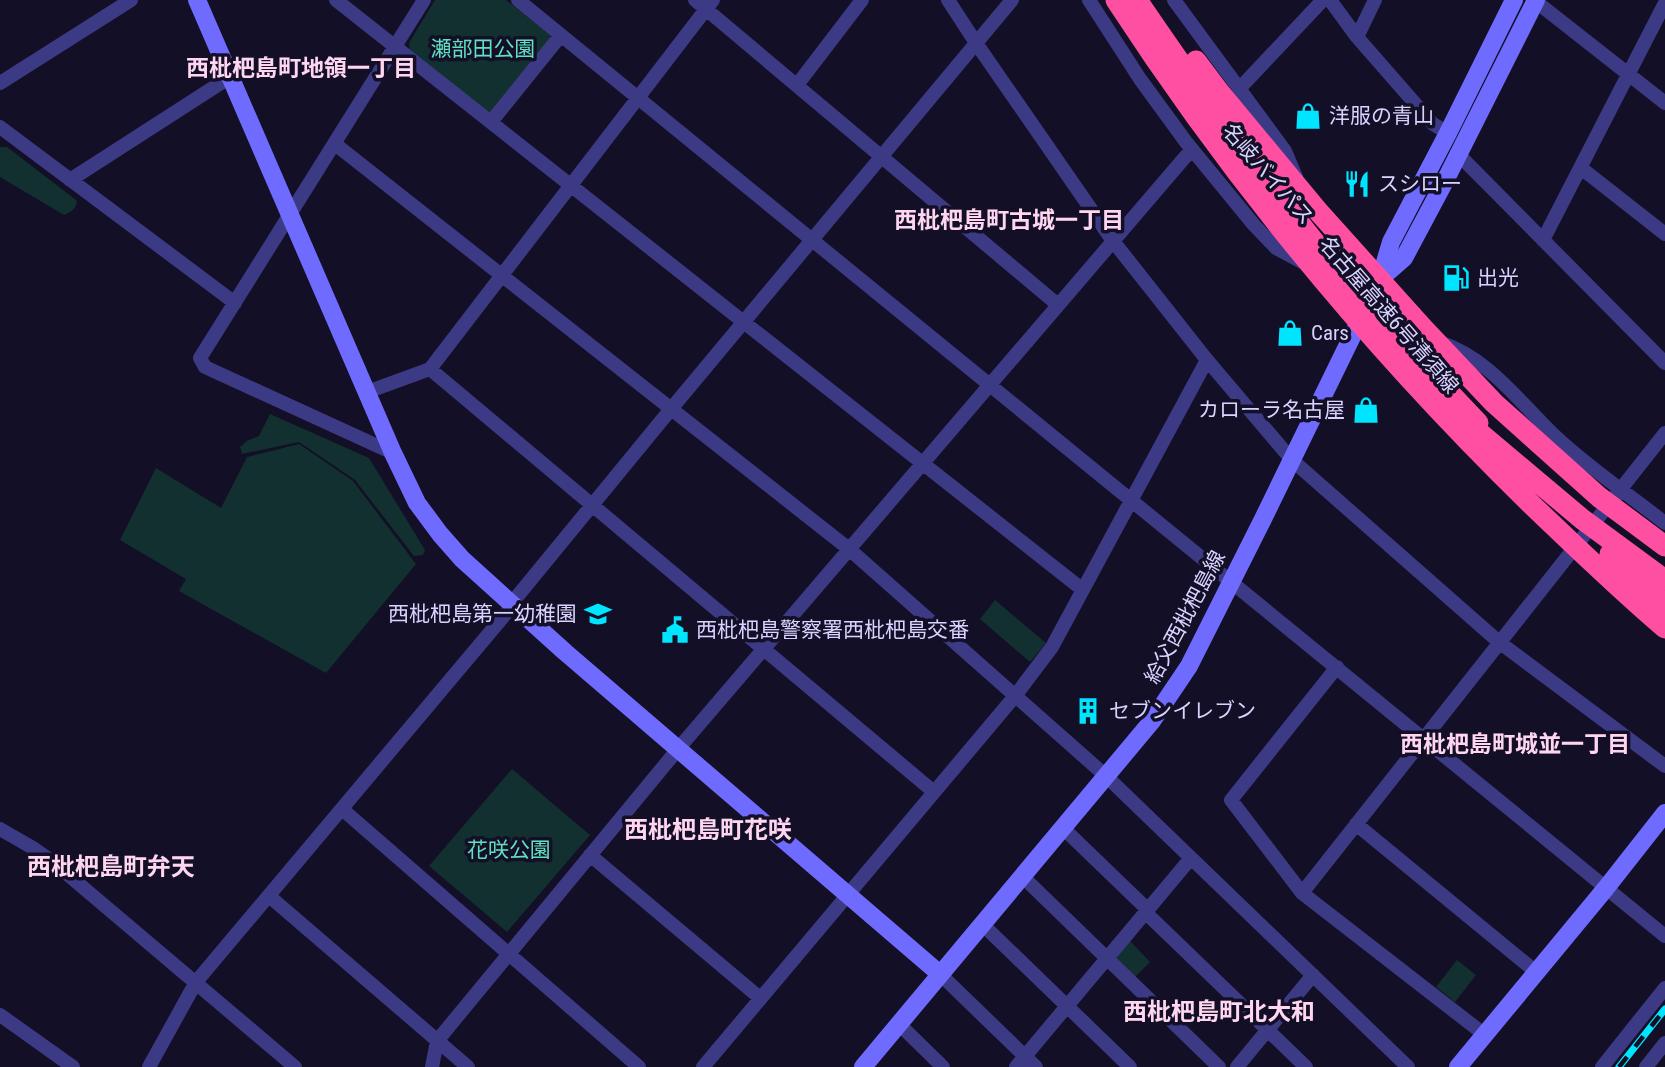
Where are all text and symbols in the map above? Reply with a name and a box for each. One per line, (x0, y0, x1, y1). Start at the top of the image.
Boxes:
park label: 瀬部田公園 (431, 37, 536, 61)
district label: 西枇杷島町地領一丁目 (186, 55, 416, 82)
shop icon: 洋服の青山 (1293, 101, 1323, 131)
place label: 洋服の青山 (1329, 104, 1434, 128)
street label: 名岐バイパス (1218, 119, 1318, 229)
restaurant icon: スシロー (1342, 169, 1372, 199)
place label: スシロー (1378, 172, 1462, 196)
district label: 西枇杷島町古城一丁目 (894, 207, 1124, 234)
street label: 名古屋高速6号清須線 (1315, 232, 1463, 398)
fuel station icon: 出光 (1441, 263, 1471, 293)
place label: 出光 (1477, 266, 1519, 290)
shop icon: Cars (1275, 318, 1305, 348)
place label: Cars (1311, 321, 1349, 345)
shop icon: カローラ名古屋 (1351, 395, 1381, 425)
place label: カローラ名古屋 (1198, 398, 1345, 422)
street label: 給父西枇杷島線 (1140, 546, 1230, 688)
school or university icon: 西枇杷島第一幼稚園 (583, 599, 613, 629)
place label: 西枇杷島第一幼稚園 (388, 602, 577, 626)
public building icon: 西枇杷島警察署西枇杷島交番 (660, 615, 690, 645)
place label: 西枇杷島警察署西枇杷島交番 (696, 618, 969, 642)
building icon: セブンイレブン (1073, 696, 1103, 726)
place label: セブンイレブン (1109, 699, 1256, 723)
district label: 西枇杷島町城並一丁目 (1400, 731, 1630, 758)
district label: 西枇杷島町花咲 (624, 816, 792, 844)
park label: 花咲公園 (467, 838, 551, 862)
district label: 西枇杷島町弁天 (27, 853, 195, 881)
district label: 西枇杷島町北大和 (1123, 998, 1315, 1026)

